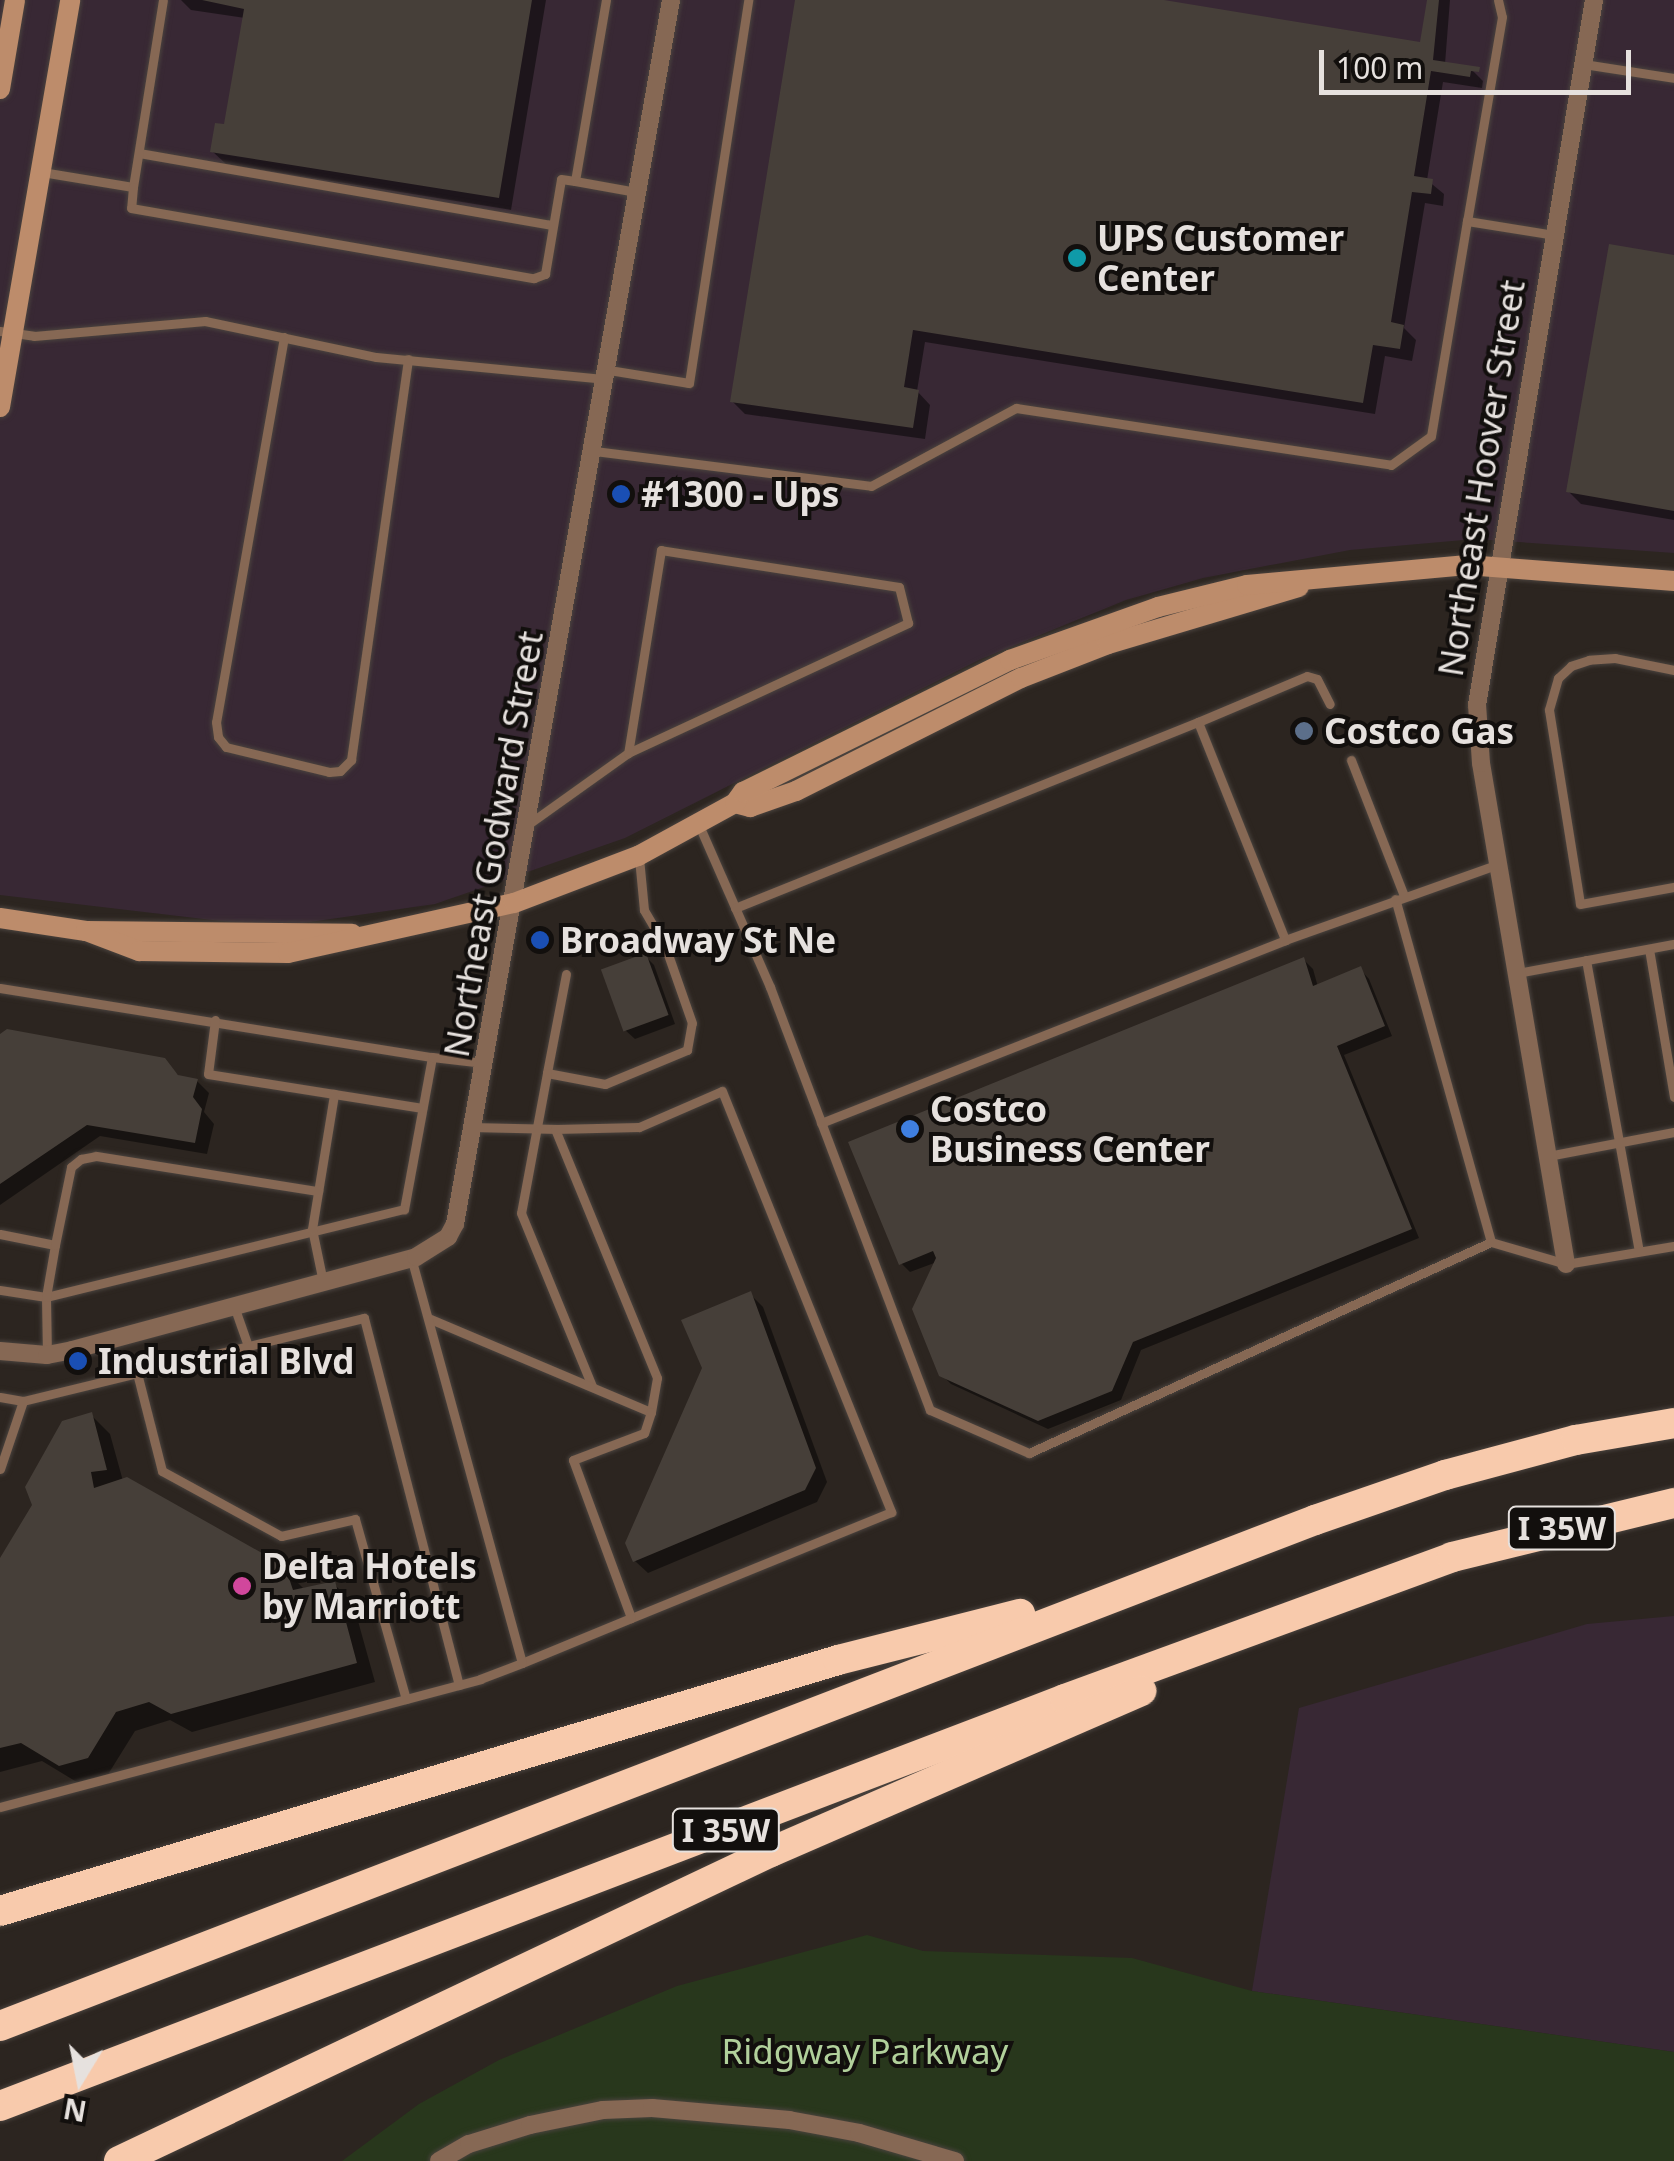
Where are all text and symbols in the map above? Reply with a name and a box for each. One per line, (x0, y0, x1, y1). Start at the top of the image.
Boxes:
scale bar (1324, 30, 1636, 92)
text: 100 m (1336, 47, 1423, 88)
place label: UPS Customer Center (1097, 217, 1344, 299)
marker: UPS Customer Center (1066, 247, 1088, 269)
street label: Northeast Hoover Street (1429, 277, 1533, 679)
place label: #1300 - Ups (641, 473, 839, 515)
marker: #1300 - Ups (610, 483, 632, 505)
street label: Northeast Godward Street (435, 628, 551, 1060)
place label: Costco Gas (1324, 710, 1514, 752)
marker: Costco Gas (1293, 720, 1315, 742)
place label: Broadway St Ne (560, 919, 836, 961)
marker: Broadway St Ne (529, 929, 551, 951)
place label: Costco Business Center (930, 1088, 1210, 1170)
marker: Costco Business Center (899, 1118, 921, 1140)
place label: Industrial Blvd (98, 1340, 354, 1382)
marker: Industrial Blvd (67, 1350, 89, 1372)
road number: I 35W (1507, 1501, 1617, 1555)
place label: Delta Hotels by Marriott (262, 1545, 477, 1627)
marker: Delta Hotels by Marriott (231, 1575, 253, 1597)
road number: I 35W (671, 1803, 781, 1857)
park label: Ridgway Parkway (722, 2030, 1008, 2072)
north arrow (30, 2031, 130, 2131)
text: N (60, 2090, 89, 2131)

